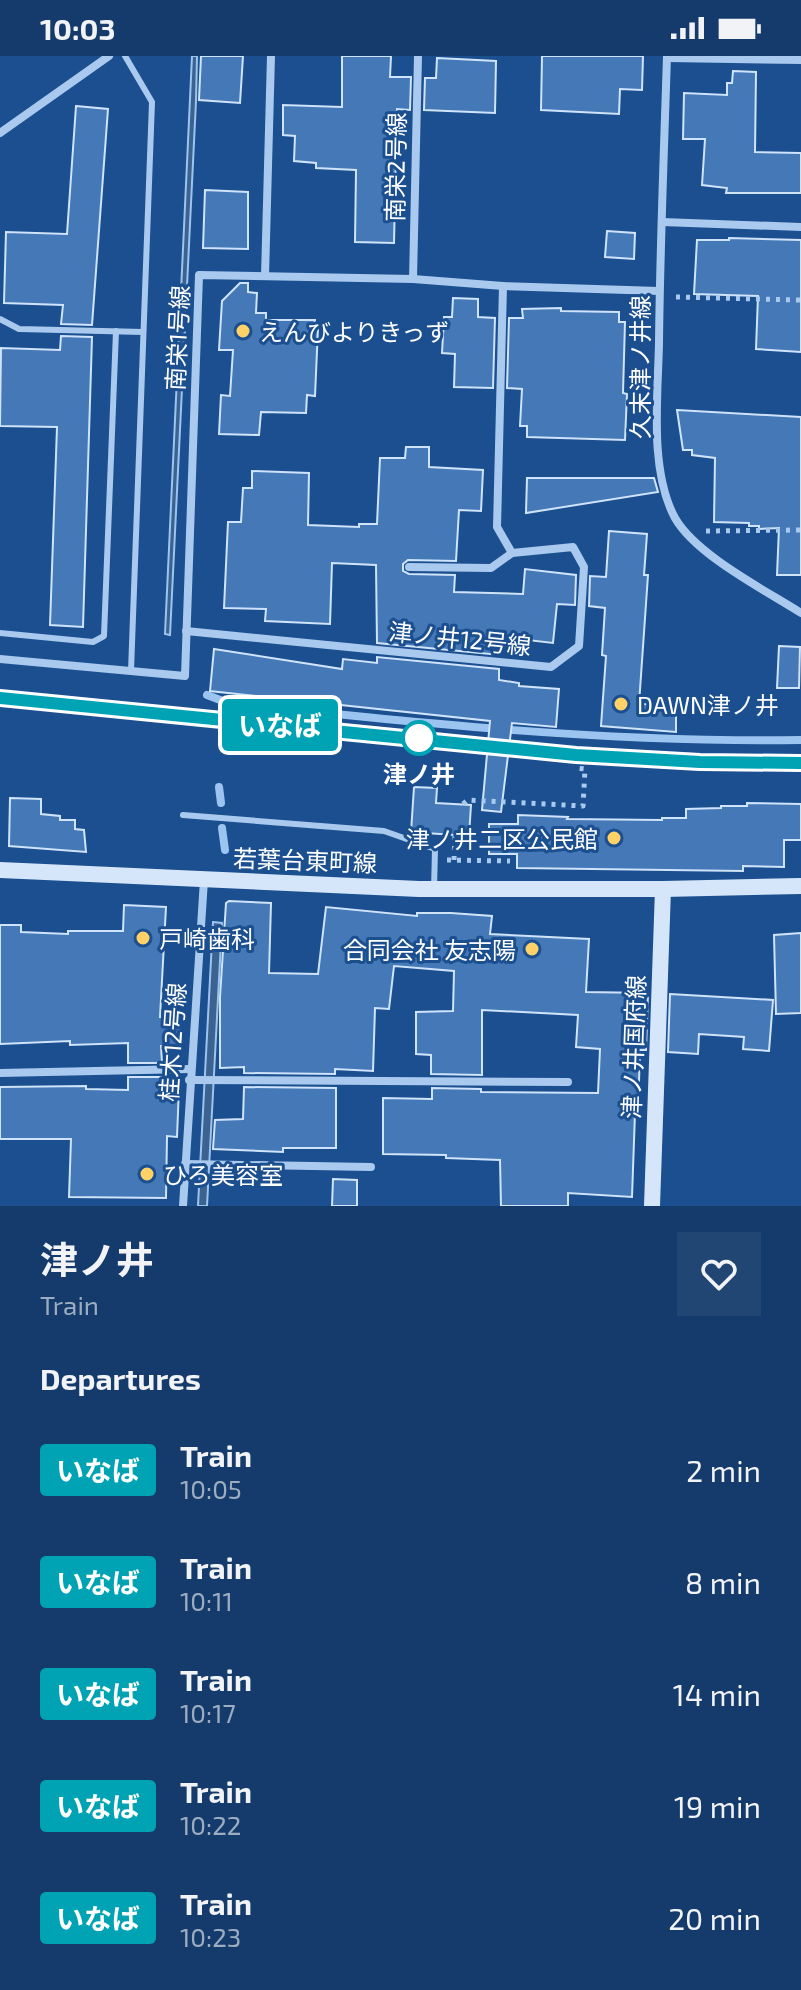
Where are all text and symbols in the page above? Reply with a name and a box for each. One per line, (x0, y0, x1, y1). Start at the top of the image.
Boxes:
text: 10:03 (40, 10, 116, 46)
street label: 南栄2号線 (380, 112, 410, 222)
street label: 南栄1号線 (160, 285, 194, 391)
street label: 久末津ノ井線 (625, 295, 654, 439)
place label: えんびよりきっず (259, 317, 450, 346)
marker: えんびよりきっず (234, 322, 252, 340)
street label: 津ノ井12号線 (387, 616, 533, 660)
place label: DAWN津ノ井 (637, 690, 779, 719)
marker: DAWN津ノ井 (612, 695, 630, 713)
line badge: いなば (234, 699, 326, 751)
text: いなば (238, 708, 322, 742)
marker: 津ノ井 (402, 721, 436, 755)
place label: 津ノ井 (383, 759, 455, 788)
place label: 津ノ井二区公民館 (406, 824, 598, 853)
marker: 津ノ井二区公民館 (605, 829, 623, 847)
street label: 若葉台東町線 (233, 843, 377, 877)
place label: 戸崎歯科 (159, 924, 255, 953)
marker: 戸崎歯科 (134, 929, 152, 947)
place label: 合同会社 友志陽 (343, 935, 516, 964)
marker: 合同会社 友志陽 (523, 940, 541, 958)
street label: 津ノ井国府線 (616, 975, 650, 1119)
street label: 桂木12号線 (153, 982, 191, 1102)
place label: ひろ美容室 (163, 1160, 283, 1189)
marker: ひろ美容室 (138, 1165, 156, 1183)
button: heart (677, 1232, 761, 1316)
text: 津ノ井 (40, 1236, 154, 1282)
text: Train (40, 1289, 99, 1320)
text: Departures (40, 1360, 201, 1396)
text: Train (180, 1437, 252, 1473)
text: 2 min (686, 1452, 761, 1488)
text: いなば (56, 1453, 140, 1487)
text: 10:05 (180, 1473, 242, 1504)
text: Train (180, 1549, 252, 1585)
text: 8 min (685, 1564, 761, 1600)
text: いなば (56, 1565, 140, 1599)
text: 10:11 (180, 1585, 233, 1616)
text: Train (180, 1661, 252, 1697)
text: 14 min (673, 1676, 761, 1712)
text: いなば (56, 1677, 140, 1711)
text: 10:17 (180, 1697, 236, 1728)
text: Train (180, 1773, 252, 1809)
text: 19 min (674, 1788, 761, 1824)
text: いなば (56, 1789, 140, 1823)
text: 10:22 (180, 1809, 241, 1840)
text: Train (180, 1885, 252, 1921)
text: 20 min (668, 1900, 761, 1936)
text: いなば (56, 1901, 140, 1935)
text: 10:23 (180, 1921, 241, 1952)

